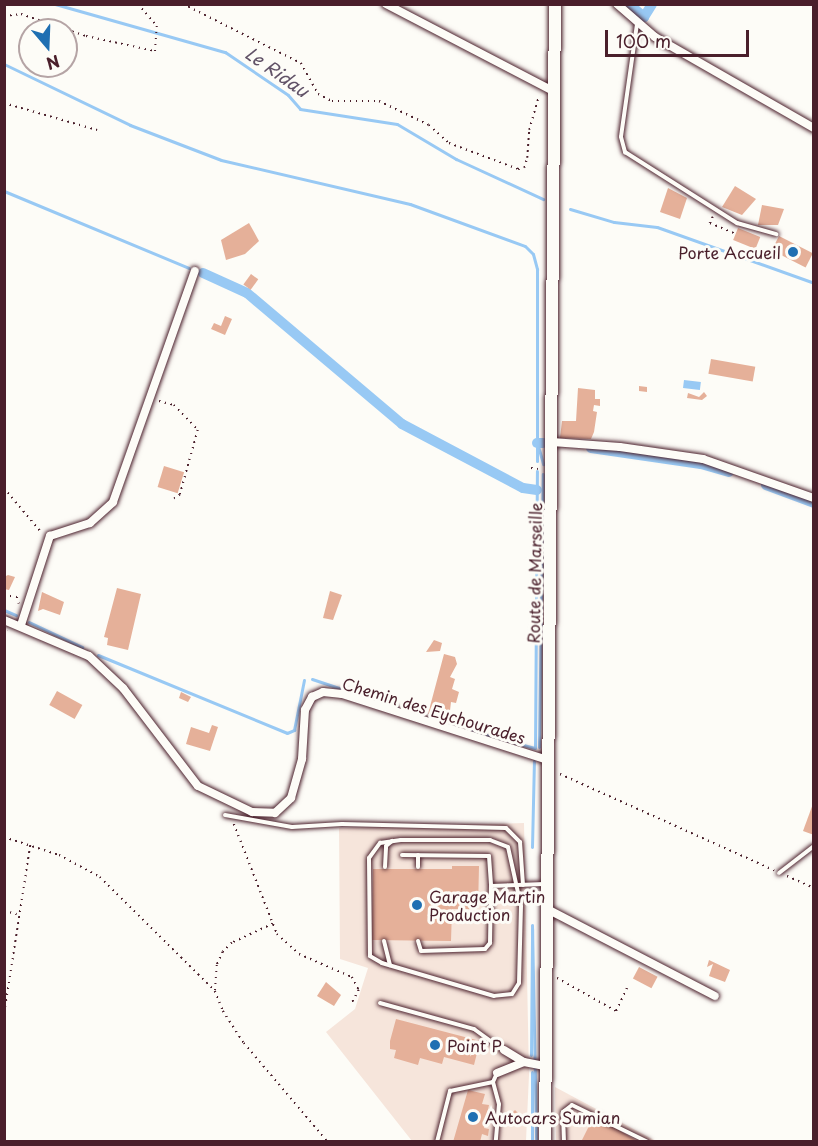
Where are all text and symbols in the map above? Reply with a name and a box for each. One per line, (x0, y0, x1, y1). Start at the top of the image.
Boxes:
north arrow (18, 18, 78, 78)
scale bar (608, 18, 752, 56)
text: 100 m (616, 27, 671, 54)
water label: Le Ridau (240, 42, 314, 102)
text: N (43, 50, 63, 77)
place label: Porte Accueil (680, 242, 781, 262)
marker: Porte Accueil (786, 245, 800, 259)
street label: Route de Marseille (523, 502, 545, 644)
street label: Chemin des Eychourades (340, 673, 528, 747)
place label: Garage Martin Production (429, 886, 546, 924)
marker: Garage Martin Production (410, 898, 424, 912)
place label: Point P (447, 1035, 501, 1055)
marker: Point P (428, 1038, 442, 1052)
place label: Autocars Sumian (485, 1107, 619, 1127)
marker: Autocars Sumian (466, 1110, 480, 1124)

